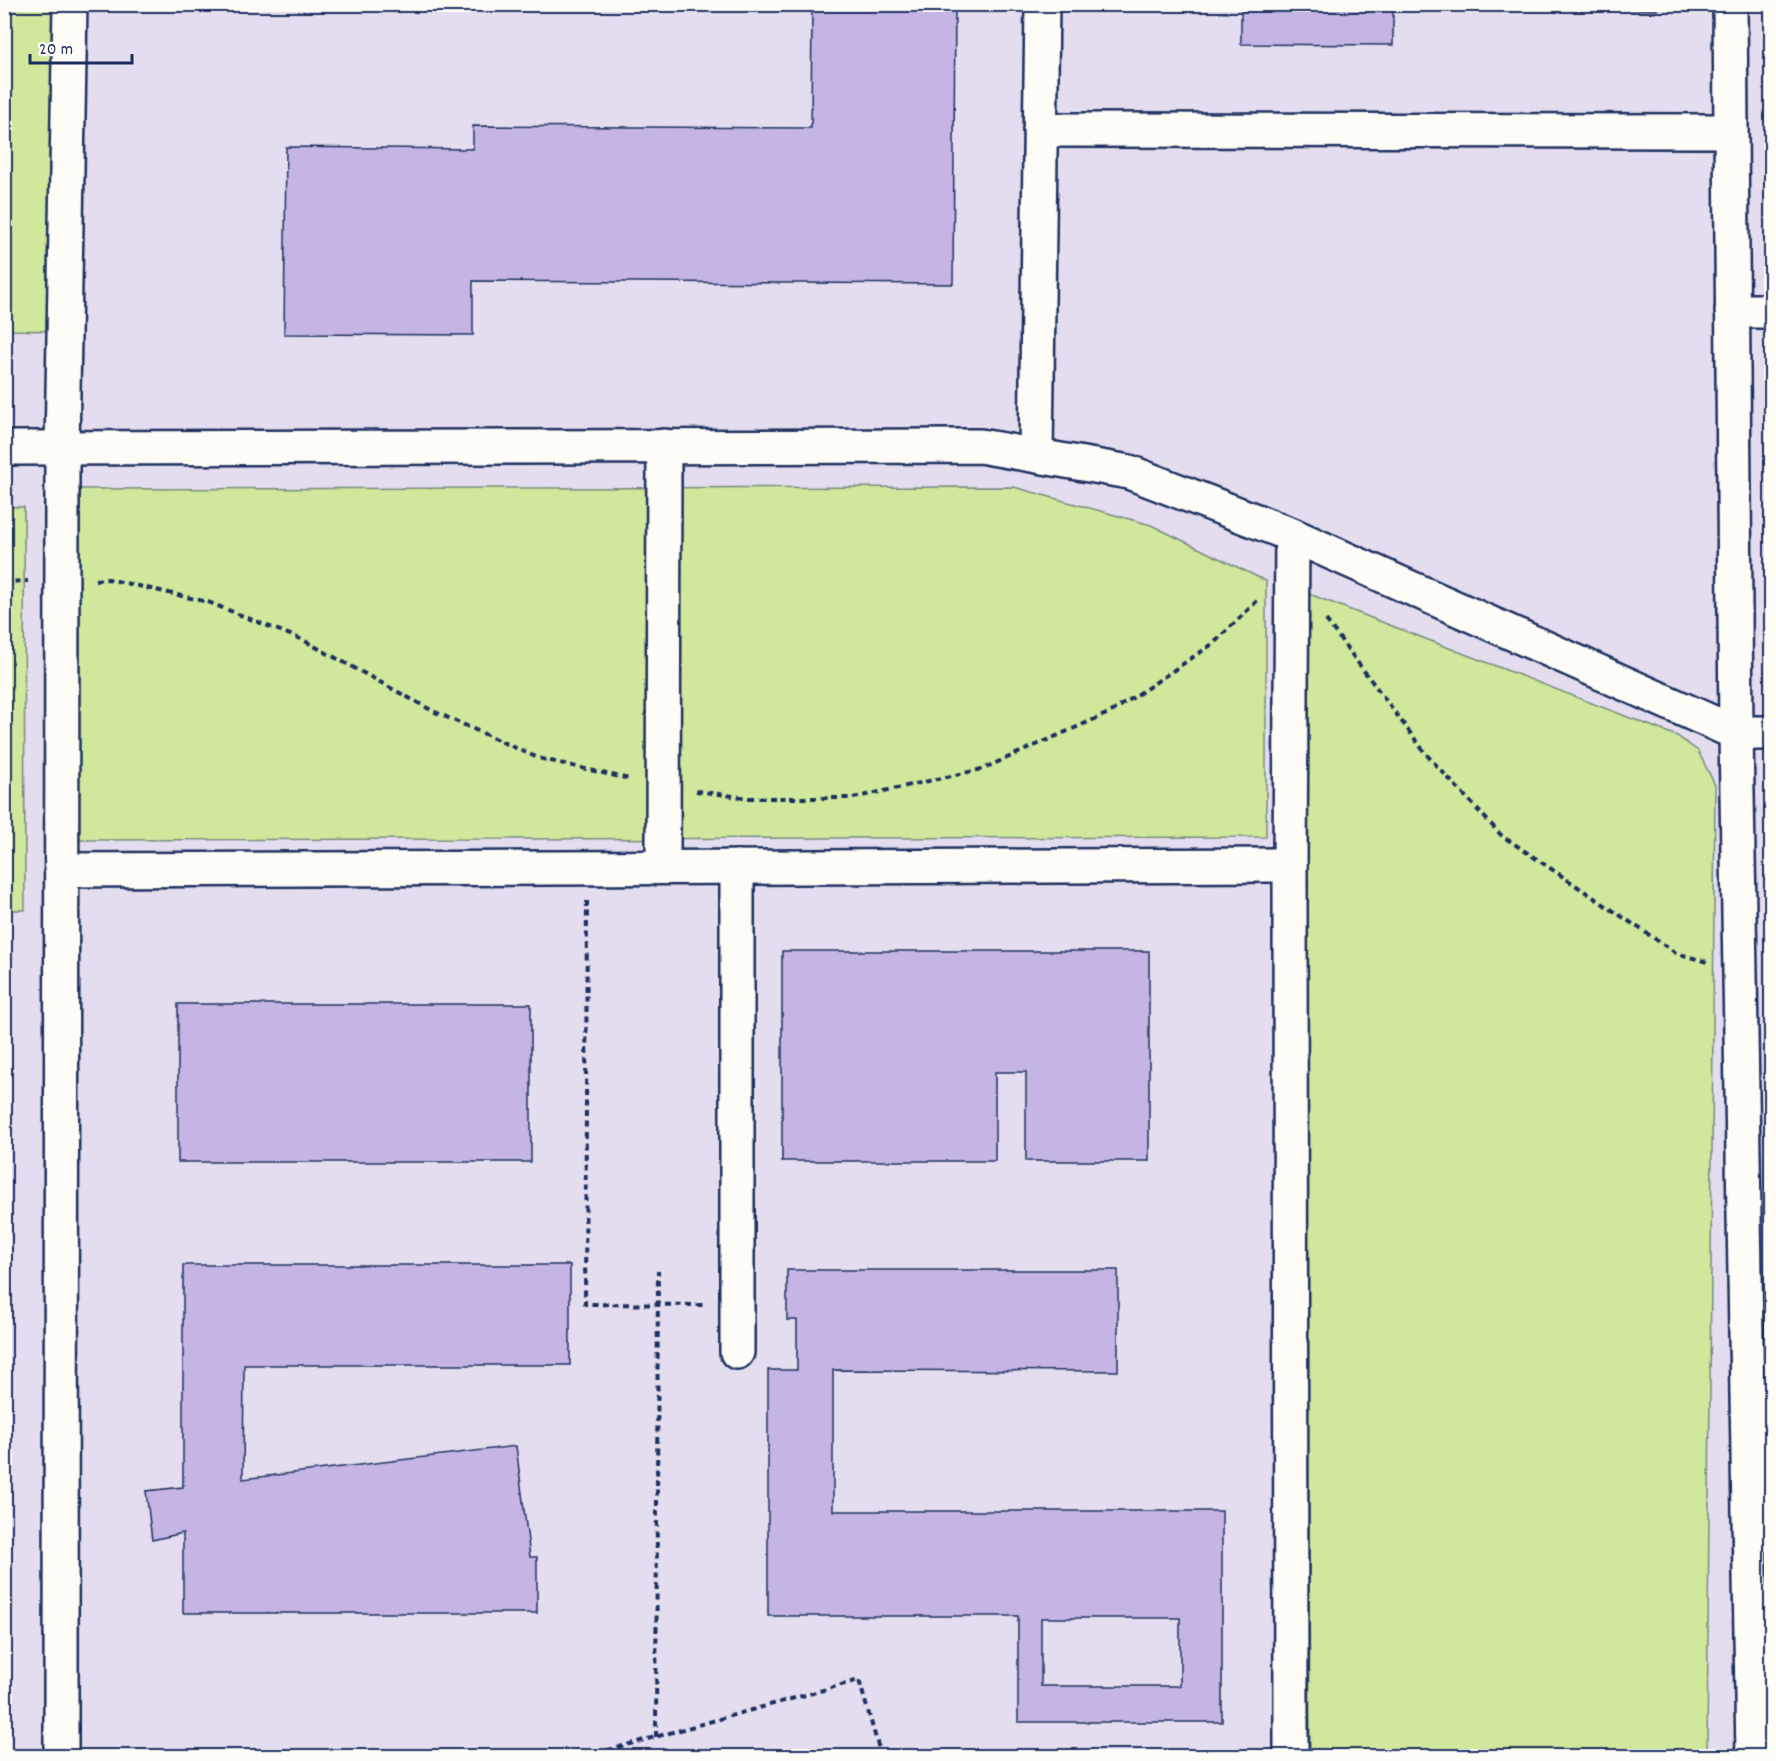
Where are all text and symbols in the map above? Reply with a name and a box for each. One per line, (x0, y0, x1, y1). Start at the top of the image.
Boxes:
scale bar (30, 27, 132, 65)
text: 20 m (39, 38, 73, 63)

